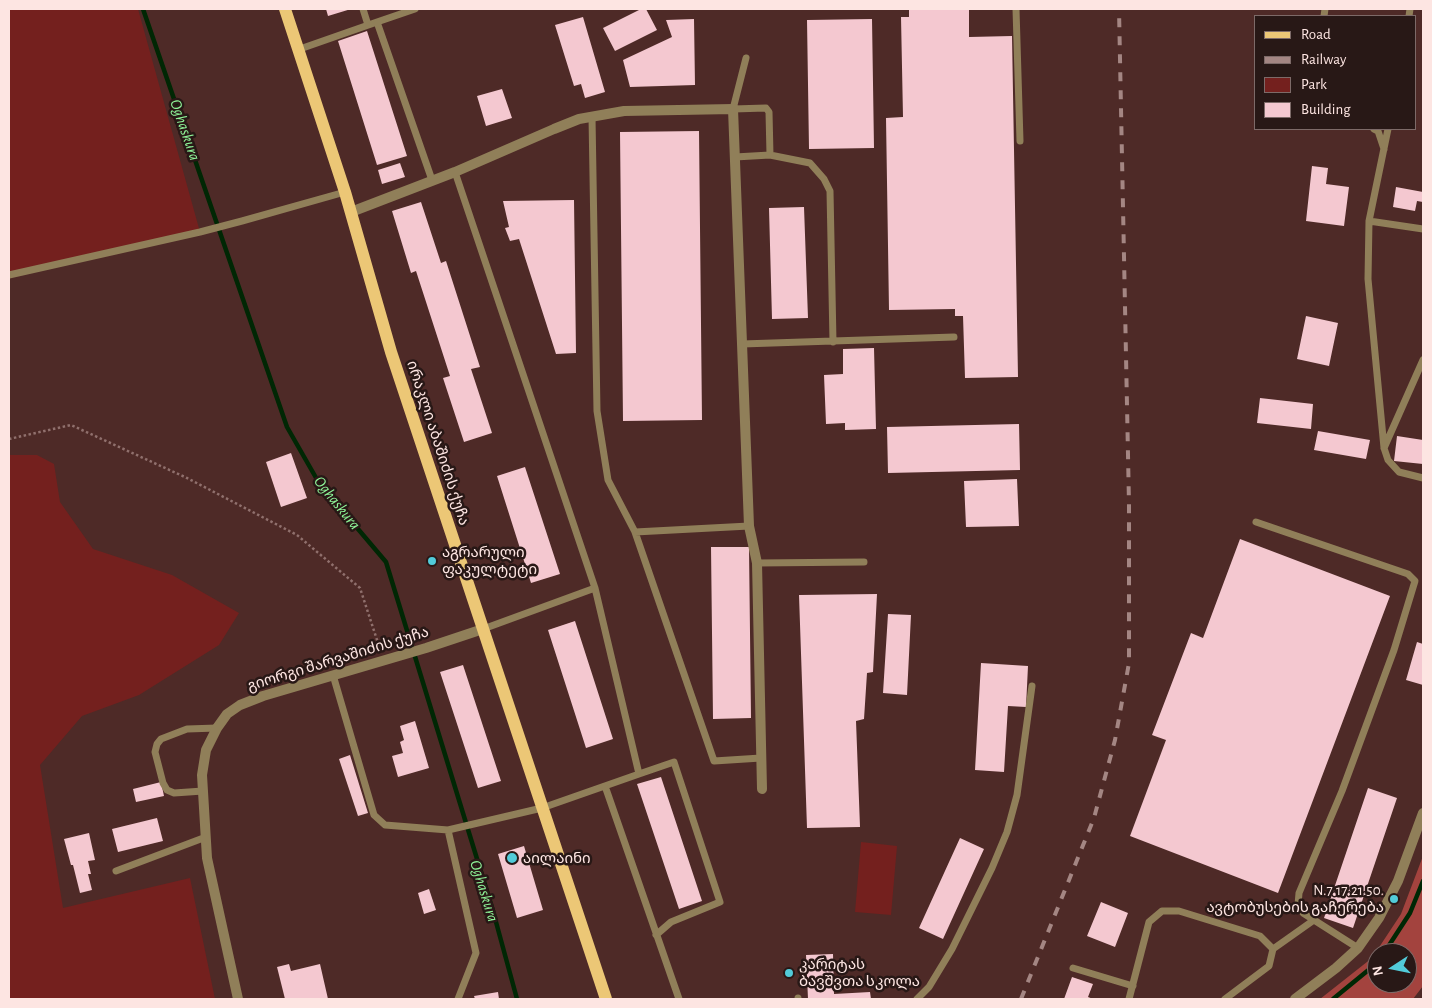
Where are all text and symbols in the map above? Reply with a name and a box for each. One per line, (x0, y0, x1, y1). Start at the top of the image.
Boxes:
legend (1254, 15, 1417, 130)
text: Road (1301, 27, 1331, 42)
text: Railway (1301, 52, 1346, 67)
text: Park (1301, 77, 1327, 92)
water label: Oghaskura (166, 97, 204, 163)
text: Building (1301, 102, 1351, 117)
street label: ირაკლი აბაშიძის ქუჩა (403, 358, 473, 528)
water label: Oghaskura (310, 472, 364, 534)
place label: აგრარული ფაკულტეტი (442, 543, 537, 578)
marker: აგრარული ფაკულტეტი (426, 555, 438, 567)
street label: გიორგი შარვაშიძის ქუჩა (245, 623, 431, 695)
place label: აილაინი (523, 849, 591, 867)
marker: აილაინი (505, 851, 519, 865)
water label: Oghaskura (466, 858, 502, 924)
place label: N.7.17.21.50. ავტობუსების გაჩერება (1206, 881, 1384, 916)
marker: N.7.17.21.50. ავტობუსების გაჩერება (1388, 893, 1400, 905)
north arrow (1367, 943, 1417, 993)
place label: კარიტას ბავშვთა სკოლა (799, 955, 920, 990)
text: N (1370, 965, 1386, 977)
marker: კარიტას ბავშვთა სკოლა (783, 967, 795, 979)

